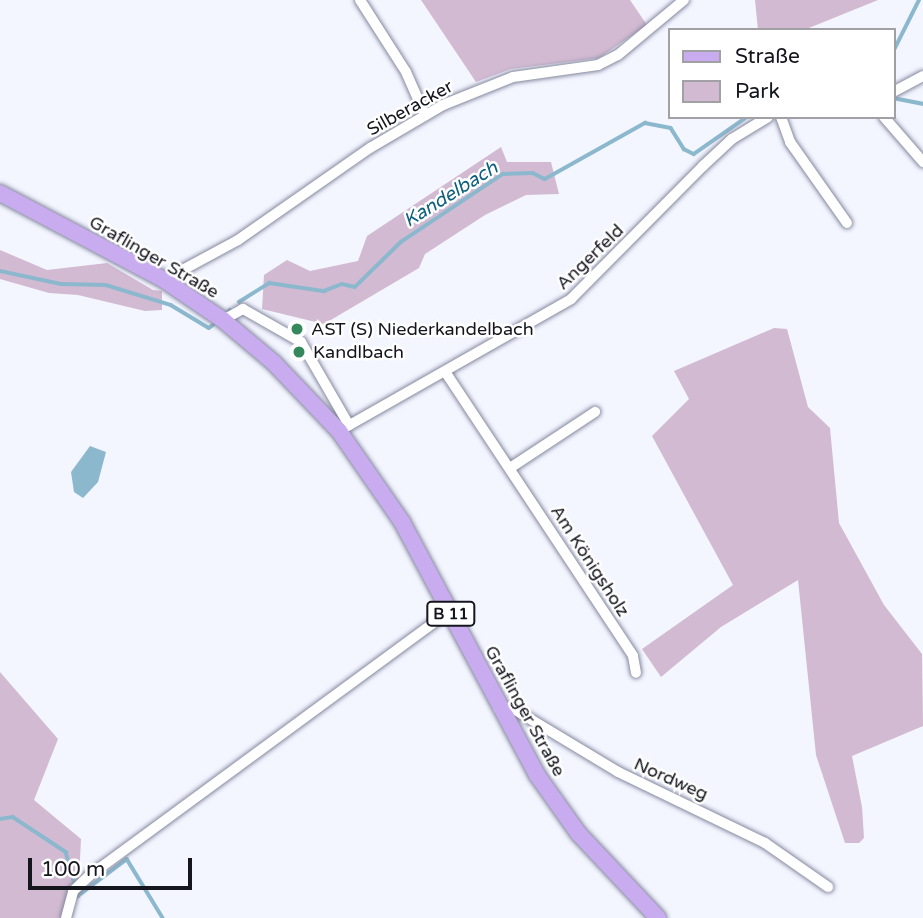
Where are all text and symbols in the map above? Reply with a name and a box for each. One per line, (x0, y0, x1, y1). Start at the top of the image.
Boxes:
legend (668, 28, 895, 119)
text: Straße (735, 44, 800, 69)
street label: Silberacker (363, 76, 457, 140)
text: Park (735, 79, 780, 104)
water label: Kandelbach (400, 157, 502, 233)
street label: Graflinger Straße (85, 211, 223, 303)
street label: Angerfeld (552, 220, 628, 294)
place label: AST (S) Niederkandelbach (311, 318, 534, 340)
marker: AST (S) Niederkandelbach (289, 321, 305, 337)
place label: Kandlbach (313, 341, 404, 363)
marker: Kandlbach (291, 344, 307, 360)
street label: Am Königsholz (546, 501, 634, 621)
road number: B 11 (425, 601, 477, 626)
street label: Graflinger Straße (480, 642, 570, 780)
street label: Nordweg (631, 753, 711, 805)
scale bar (32, 844, 196, 888)
text: 100 m (41, 857, 105, 882)

